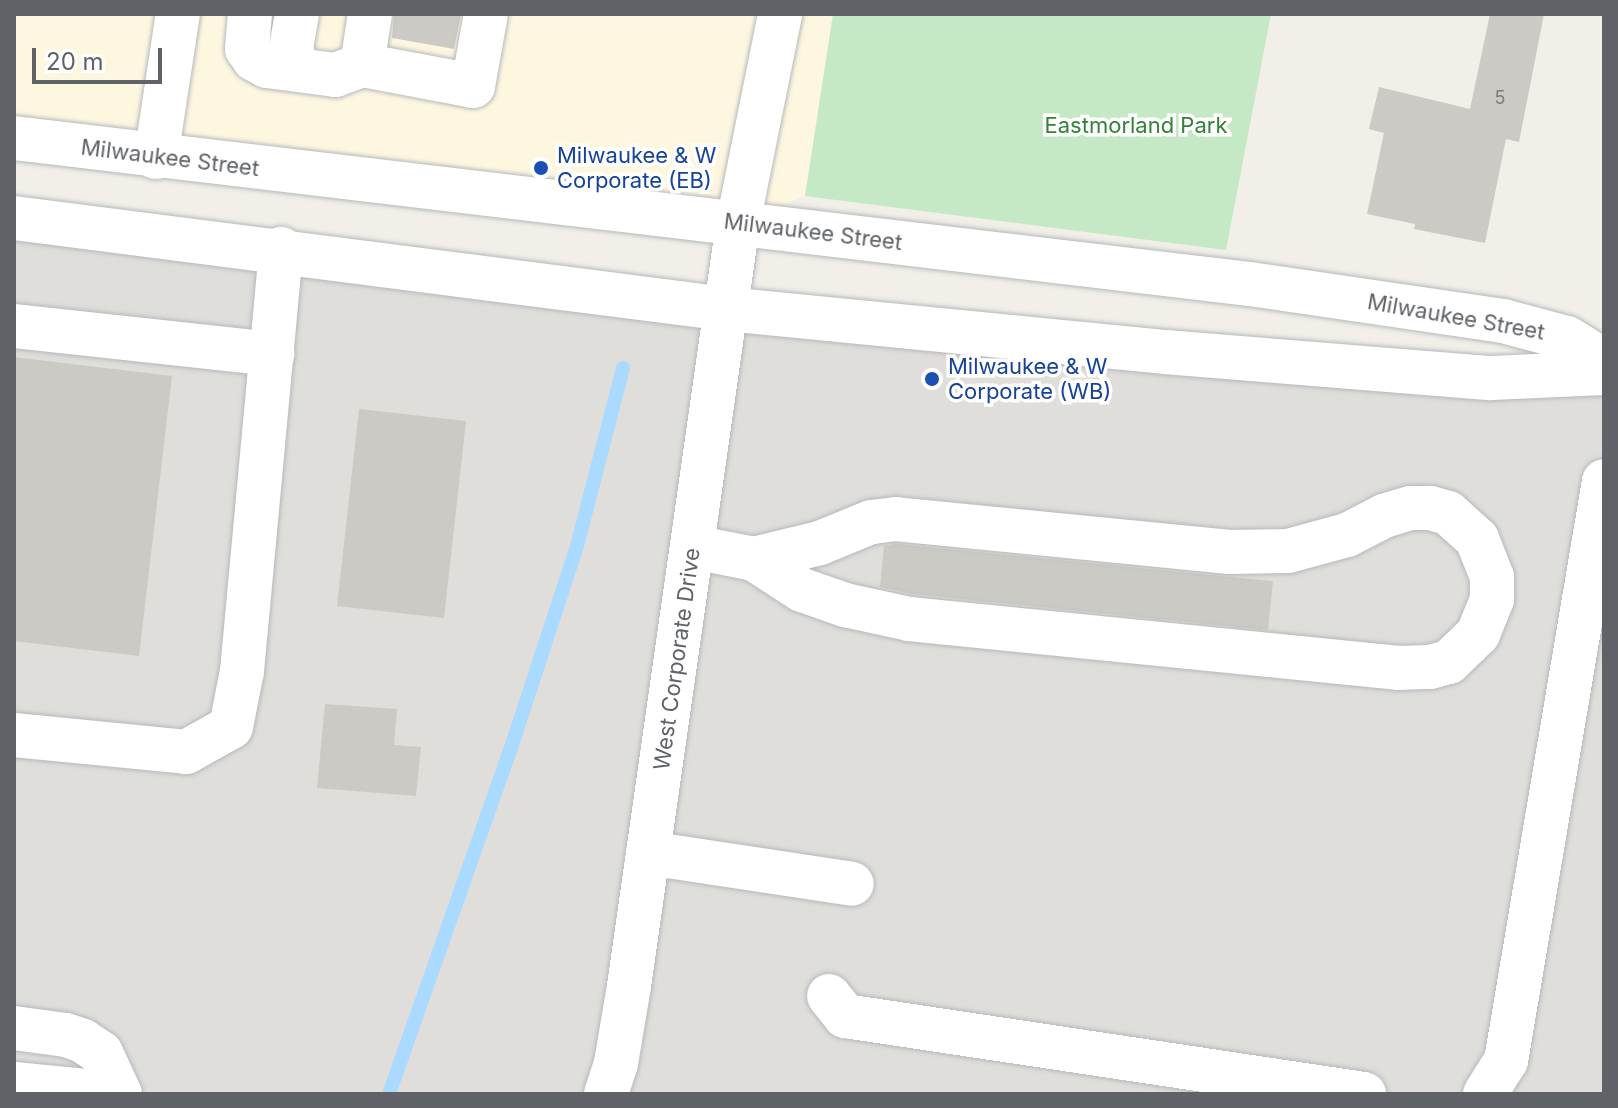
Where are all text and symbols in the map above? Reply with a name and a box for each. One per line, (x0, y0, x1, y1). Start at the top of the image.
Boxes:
scale bar (36, 32, 166, 82)
text: 20 m (46, 47, 104, 76)
house number: 5 (1495, 87, 1505, 109)
park label: Eastmorland Park (1045, 113, 1227, 139)
street label: Milwaukee Street (79, 134, 261, 182)
place label: Milwaukee & W Corporate (EB) (557, 142, 716, 194)
marker: Milwaukee & W Corporate (EB) (532, 159, 550, 177)
street label: Milwaukee Street (722, 208, 904, 256)
street label: Milwaukee Street (1365, 288, 1547, 346)
place label: Milwaukee & W Corporate (WB) (948, 353, 1111, 404)
marker: Milwaukee & W Corporate (WB) (923, 370, 941, 388)
street label: West Corporate Drive (648, 546, 706, 772)

